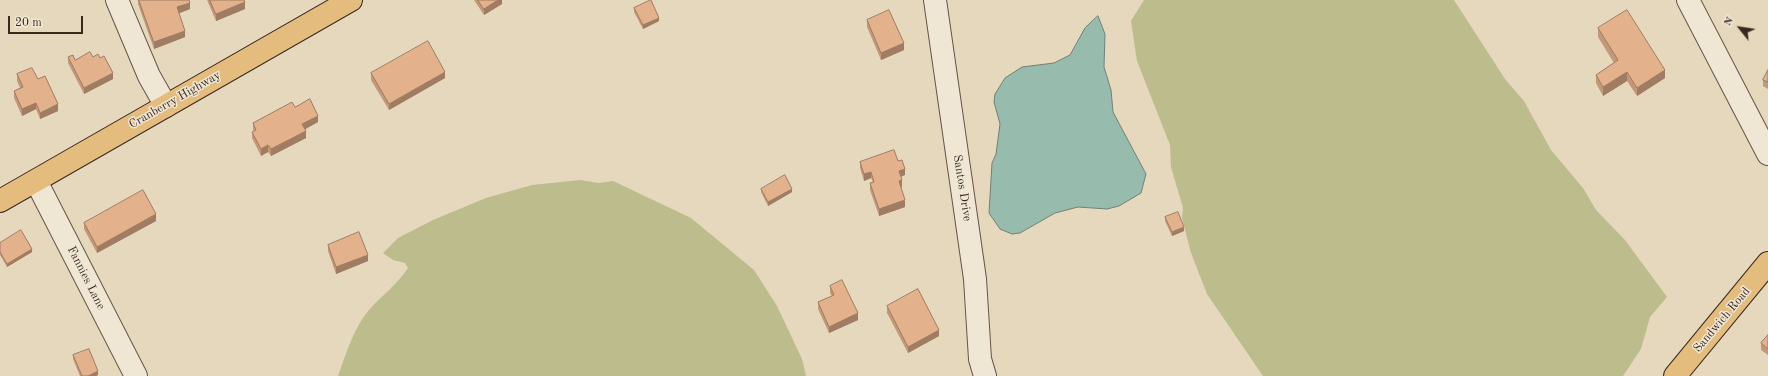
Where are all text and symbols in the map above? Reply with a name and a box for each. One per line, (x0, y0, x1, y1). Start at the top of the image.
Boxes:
scale bar (10, 8, 85, 34)
north arrow (1720, 8, 1760, 48)
text: N (1722, 15, 1736, 28)
text: 20 m (15, 17, 42, 29)
street label: Cranberry Highway (127, 68, 223, 132)
street label: Santos Drive (950, 154, 974, 222)
street label: Fannies Lane (64, 244, 108, 312)
street label: Sandwich Road (1691, 285, 1753, 355)

